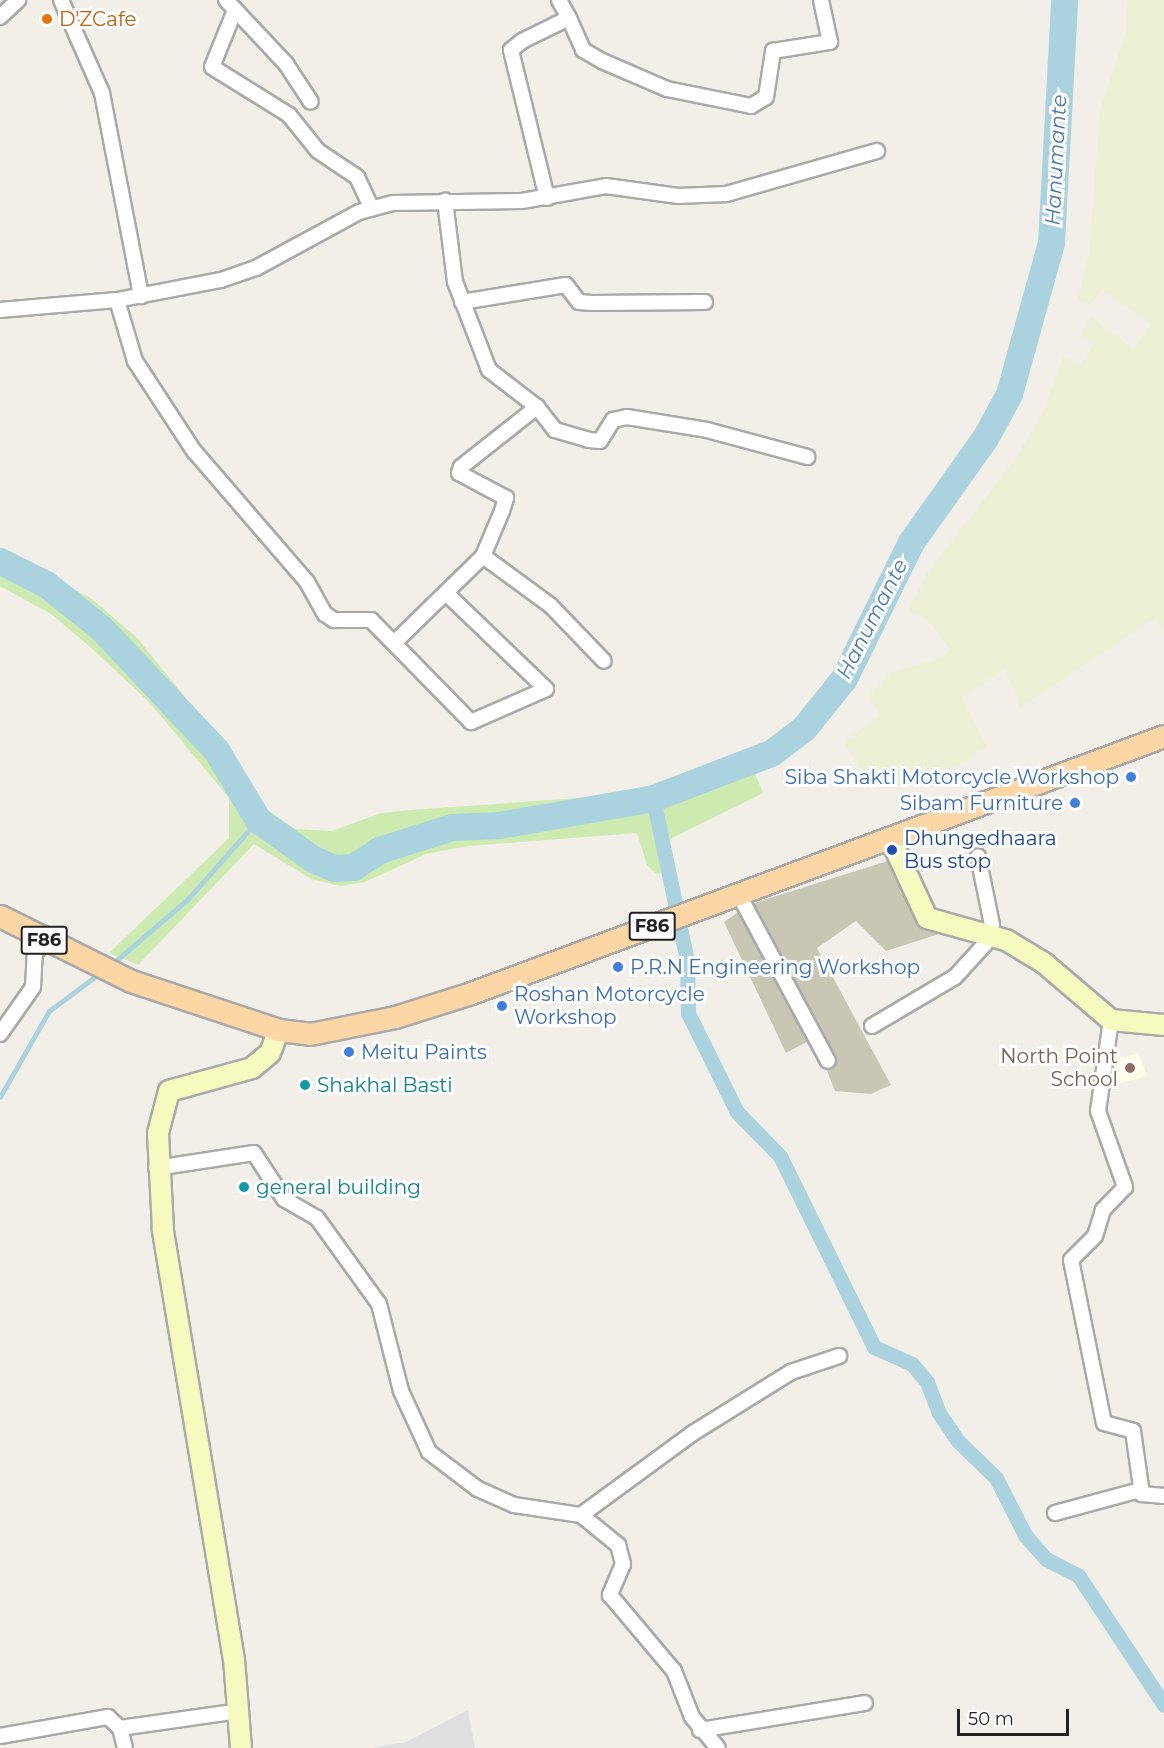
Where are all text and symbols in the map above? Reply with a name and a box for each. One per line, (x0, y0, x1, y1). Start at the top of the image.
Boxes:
place label: D'ZCafe (59, 7, 137, 31)
marker: D'ZCafe (40, 12, 54, 26)
water label: Hanumante (1040, 94, 1072, 226)
water label: Hanumante (831, 555, 913, 683)
place label: Siba Shakti Motorcycle Workshop (785, 765, 1119, 789)
marker: Siba Shakti Motorcycle Workshop (1124, 770, 1138, 784)
place label: Sibam Furniture (900, 791, 1063, 815)
marker: Sibam Furniture (1068, 796, 1082, 810)
place label: Dhungedhaara Bus stop (904, 826, 1056, 873)
marker: Dhungedhaara Bus stop (885, 843, 899, 857)
road number: F86 (628, 911, 676, 941)
road number: F86 (20, 925, 68, 955)
place label: P.R.N Engineering Workshop (630, 955, 920, 979)
marker: P.R.N Engineering Workshop (611, 960, 625, 974)
place label: Roshan Motorcycle Workshop (514, 982, 705, 1029)
marker: Roshan Motorcycle Workshop (495, 999, 509, 1013)
place label: Meitu Paints (361, 1040, 487, 1064)
place label: North Point School (1000, 1044, 1118, 1091)
marker: Meitu Paints (342, 1045, 356, 1059)
marker: North Point School (1123, 1061, 1137, 1075)
place label: Shakhal Basti (317, 1073, 453, 1097)
marker: Shakhal Basti (298, 1078, 312, 1092)
place label: general building (256, 1175, 421, 1199)
marker: general building (237, 1180, 251, 1194)
scale bar (960, 1697, 1072, 1735)
text: 50 m (968, 1708, 1014, 1730)

